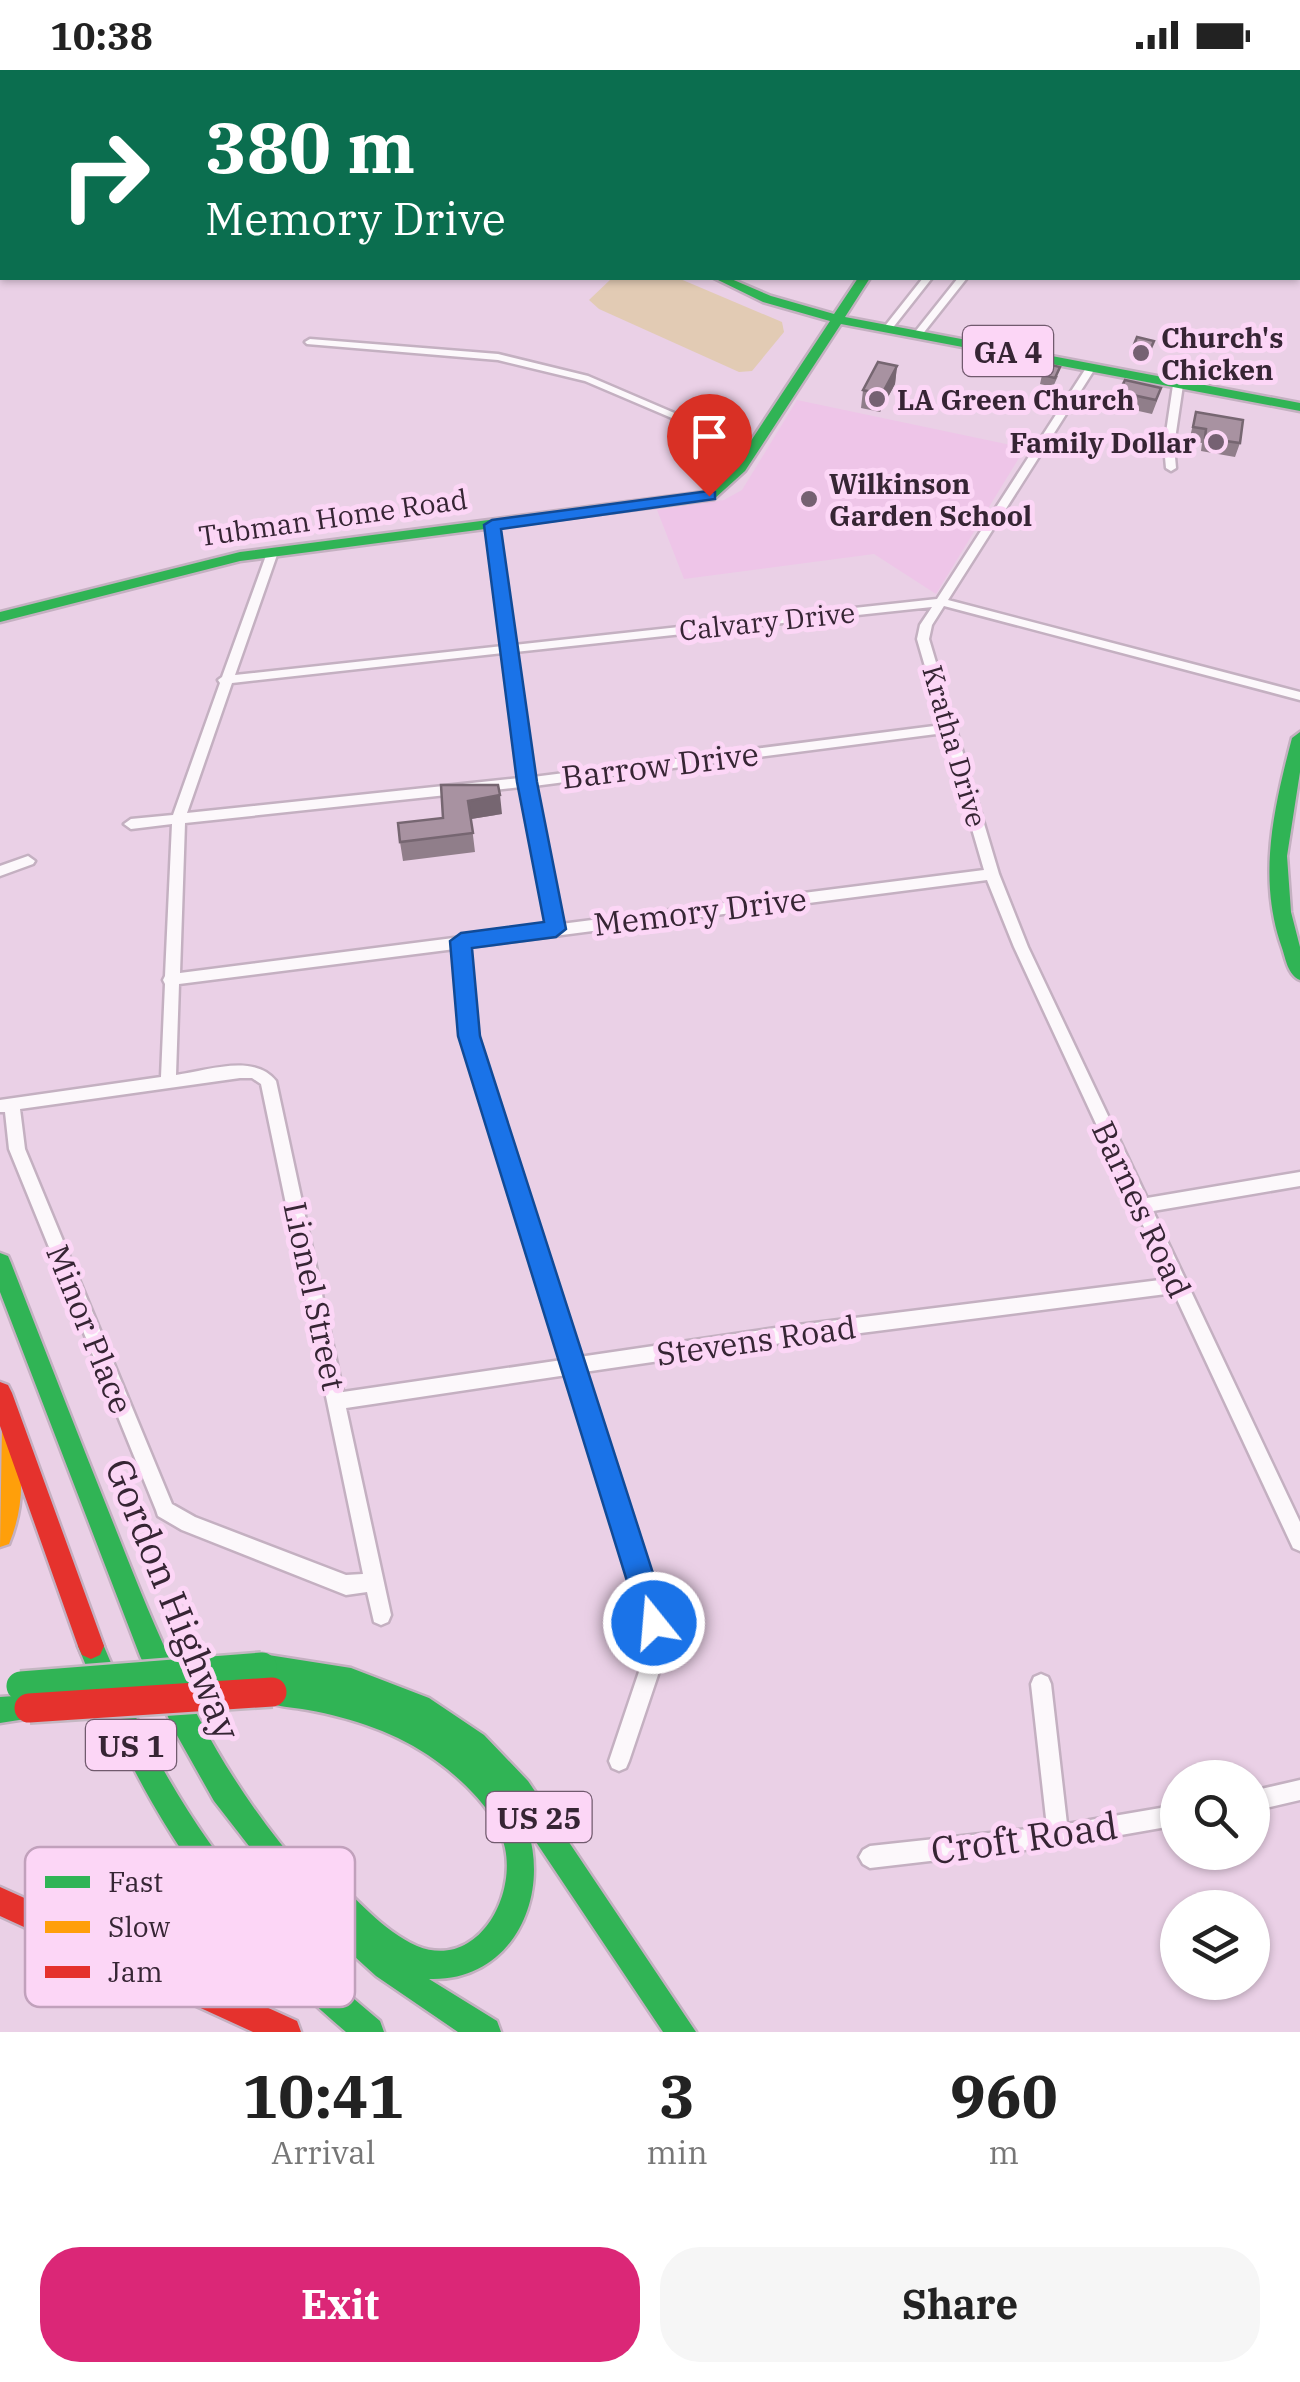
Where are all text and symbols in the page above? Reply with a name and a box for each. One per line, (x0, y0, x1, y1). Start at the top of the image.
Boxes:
text: 10:38 (50, 11, 153, 60)
text: 380 m (205, 101, 415, 192)
icon: right (40, 110, 170, 240)
text: Memory Drive (205, 189, 506, 247)
place label: Church's Chicken (1161, 319, 1284, 388)
road number: GA 4 (963, 326, 1053, 376)
marker: Church's Chicken (1130, 342, 1152, 364)
place label: LA Green Church (897, 381, 1135, 418)
marker: LA Green Church (866, 388, 888, 410)
pin (667, 394, 752, 497)
icon: arrive (682, 409, 737, 464)
place label: Family Dollar (1010, 424, 1196, 461)
marker: Family Dollar (1205, 431, 1227, 453)
place label: Wilkinson Garden School (829, 465, 1032, 534)
street label: Tubman Home Road (196, 480, 470, 554)
marker: Wilkinson Garden School (798, 488, 820, 510)
street label: Calvary Drive (677, 593, 857, 649)
street label: Kratha Drive (914, 661, 996, 831)
street label: Barrow Drive (559, 732, 761, 798)
street label: Memory Drive (591, 877, 809, 945)
street label: Barnes Road (1083, 1114, 1201, 1304)
street label: Lionel Street (275, 1198, 355, 1394)
street label: Minor Place (37, 1238, 143, 1420)
street label: Stevens Road (654, 1305, 858, 1375)
street label: Gordon Highway (95, 1451, 253, 1747)
position arrow (602, 1571, 706, 1675)
road number: US 1 (86, 1720, 176, 1770)
map controls (1160, 1760, 1270, 2000)
button: search (1160, 1760, 1270, 1870)
road number: US 25 (486, 1792, 592, 1842)
street label: Croft Road (928, 1800, 1120, 1874)
legend (25, 1847, 355, 2007)
text: Fast (108, 1863, 163, 1900)
button: layers (1160, 1890, 1270, 2000)
text: Slow (108, 1908, 170, 1945)
text: Jam (108, 1953, 163, 1990)
text: 10:41 (242, 2056, 404, 2135)
text: 3 (659, 2056, 695, 2135)
text: 960 (950, 2056, 1058, 2135)
text: Arrival (271, 2131, 375, 2173)
text: min (647, 2131, 708, 2173)
text: m (989, 2131, 1019, 2173)
button: Exit (40, 2247, 640, 2362)
button: Share (660, 2247, 1260, 2362)

